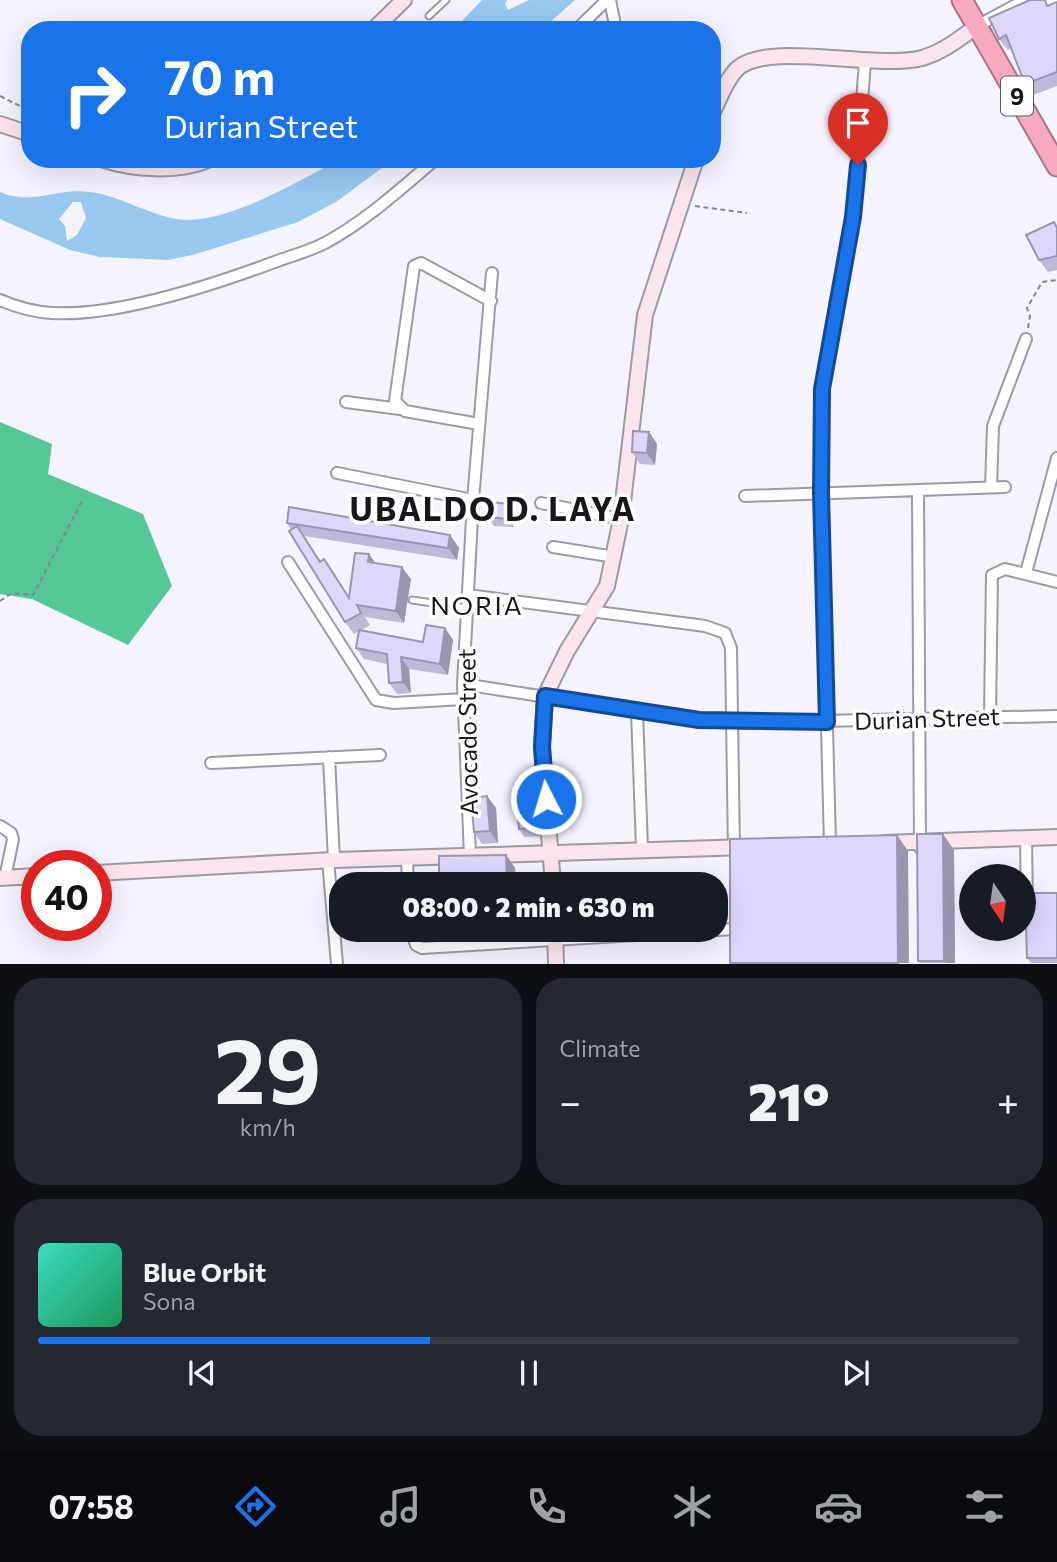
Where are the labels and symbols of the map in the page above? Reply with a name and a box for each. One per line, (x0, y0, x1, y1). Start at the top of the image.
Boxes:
road number: 9 (1001, 76, 1033, 116)
pin (828, 93, 888, 165)
district label: UBALDO D. LAYA (350, 488, 636, 528)
district label: NORIA (430, 589, 524, 620)
street label: Avocado Street (451, 648, 483, 816)
street label: Durian Street (854, 701, 1000, 735)
position arrow (509, 762, 583, 836)
speed limit sign: 40 (21, 850, 112, 941)
north arrow (959, 864, 1036, 942)

